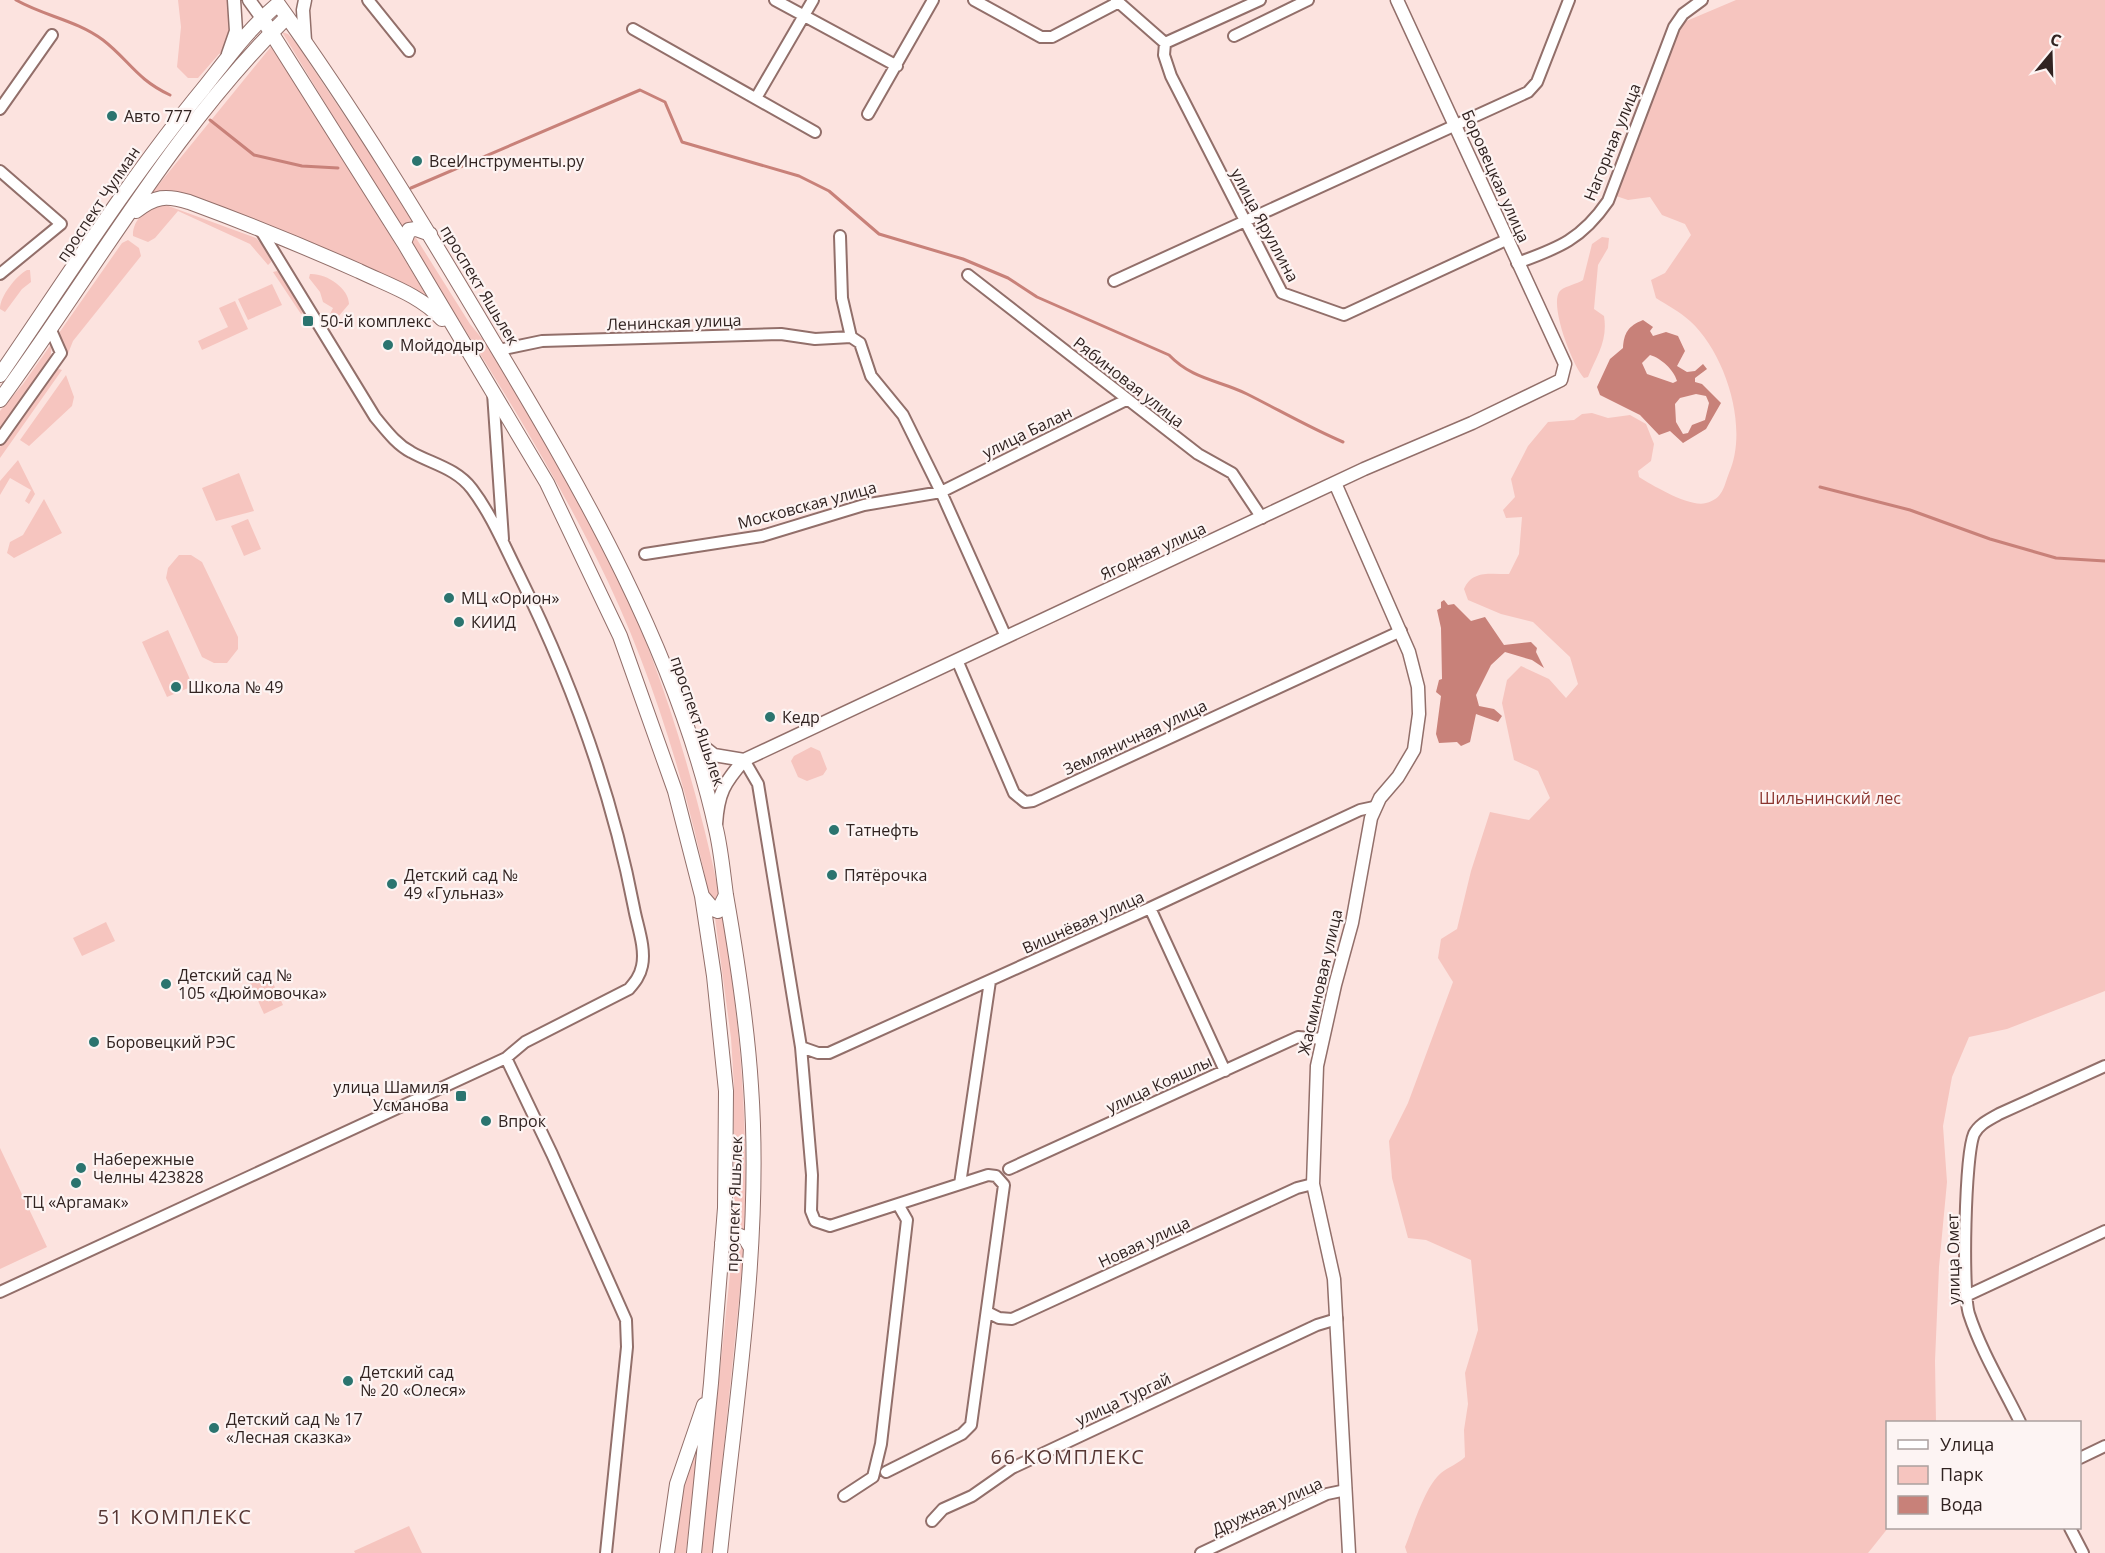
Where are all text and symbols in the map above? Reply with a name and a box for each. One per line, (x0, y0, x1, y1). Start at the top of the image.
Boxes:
north arrow (2021, 24, 2081, 84)
text: С (2047, 28, 2064, 52)
street label: Нагорная улица (1578, 80, 1646, 204)
place label: Авто 777 (124, 105, 192, 127)
street label: Боровецкая улица (1457, 106, 1535, 246)
marker: Авто 777 (105, 109, 119, 123)
street label: проспект Чулман (51, 142, 145, 266)
place label: ВсеИнструменты.ру (429, 150, 585, 172)
marker: ВсеИнструменты.ру (410, 154, 424, 168)
street label: улица Яруллина (1226, 164, 1304, 286)
street label: проспект Яшьлек (436, 221, 525, 350)
street label: Ленинская улица (606, 309, 742, 335)
place label: 50-й комплекс (320, 310, 432, 332)
marker: 50-й комплекс (301, 314, 315, 328)
street label: Рябиновая улица (1069, 332, 1189, 432)
place label: Мойдодыр (400, 334, 484, 356)
marker: Мойдодыр (381, 338, 395, 352)
street label: улица Балан (978, 401, 1076, 463)
street label: Московская улица (735, 476, 879, 534)
street label: Ягодная улица (1097, 517, 1209, 585)
place label: МЦ «Орион» (461, 587, 559, 609)
marker: МЦ «Орион» (442, 591, 456, 605)
place label: КИИД (471, 611, 516, 633)
marker: КИИД (452, 615, 466, 629)
street label: проспект Яшьлек (665, 653, 731, 790)
place label: Школа № 49 (188, 676, 283, 698)
marker: Школа № 49 (169, 680, 183, 694)
street label: Земляничная улица (1059, 694, 1211, 780)
place label: Кедр (782, 706, 820, 728)
marker: Кедр (763, 710, 777, 724)
park label: Шильнинский лес (1759, 787, 1901, 809)
place label: Татнефть (846, 819, 919, 841)
marker: Татнефть (827, 823, 841, 837)
place label: Детский сад № 49 «Гульназ» (404, 864, 518, 904)
place label: Пятёрочка (844, 864, 927, 886)
marker: Пятёрочка (825, 868, 839, 882)
marker: Детский сад № 49 «Гульназ» (385, 877, 399, 891)
street label: Вишнёвая улица (1019, 885, 1147, 959)
street label: Жасминовая улица (1293, 907, 1347, 1057)
place label: Детский сад № 105 «Дюймовочка» (178, 964, 327, 1004)
marker: Детский сад № 105 «Дюймовочка» (159, 977, 173, 991)
place label: Боровецкий РЭС (106, 1031, 236, 1053)
marker: Боровецкий РЭС (87, 1035, 101, 1049)
street label: улица Кояшлы (1103, 1050, 1215, 1118)
place label: улица Шамиля Усманова (333, 1076, 449, 1116)
marker: улица Шамиля Усманова (454, 1089, 468, 1103)
place label: Впрок (498, 1110, 547, 1132)
marker: Впрок (479, 1114, 493, 1128)
street label: проспект Яшьлек (721, 1135, 747, 1272)
place label: Набережные Челны 423828 (93, 1148, 204, 1188)
marker: Набережные Челны 423828 (74, 1161, 88, 1175)
marker: ТЦ «Аргамак» (69, 1176, 83, 1190)
place label: ТЦ «Аргамак» (23, 1191, 129, 1213)
street label: Новая улица (1095, 1211, 1193, 1273)
street label: улица Омет (1941, 1213, 1965, 1305)
place label: Детский сад № 20 «Олеся» (360, 1361, 466, 1401)
street label: улица Тургай (1072, 1367, 1174, 1431)
marker: Детский сад № 20 «Олеся» (341, 1374, 355, 1388)
place label: Детский сад № 17 «Лесная сказка» (226, 1408, 363, 1448)
marker: Детский сад № 17 «Лесная сказка» (207, 1421, 221, 1435)
legend (1886, 1421, 2081, 1529)
text: Улица (1940, 1432, 1994, 1456)
district label: 66 КОМПЛЕКС (991, 1443, 1145, 1470)
text: Парк (1940, 1462, 1984, 1486)
street label: Дружная улица (1208, 1472, 1326, 1540)
text: Вода (1940, 1492, 1983, 1516)
district label: 51 КОМПЛЕКС (98, 1503, 252, 1530)

